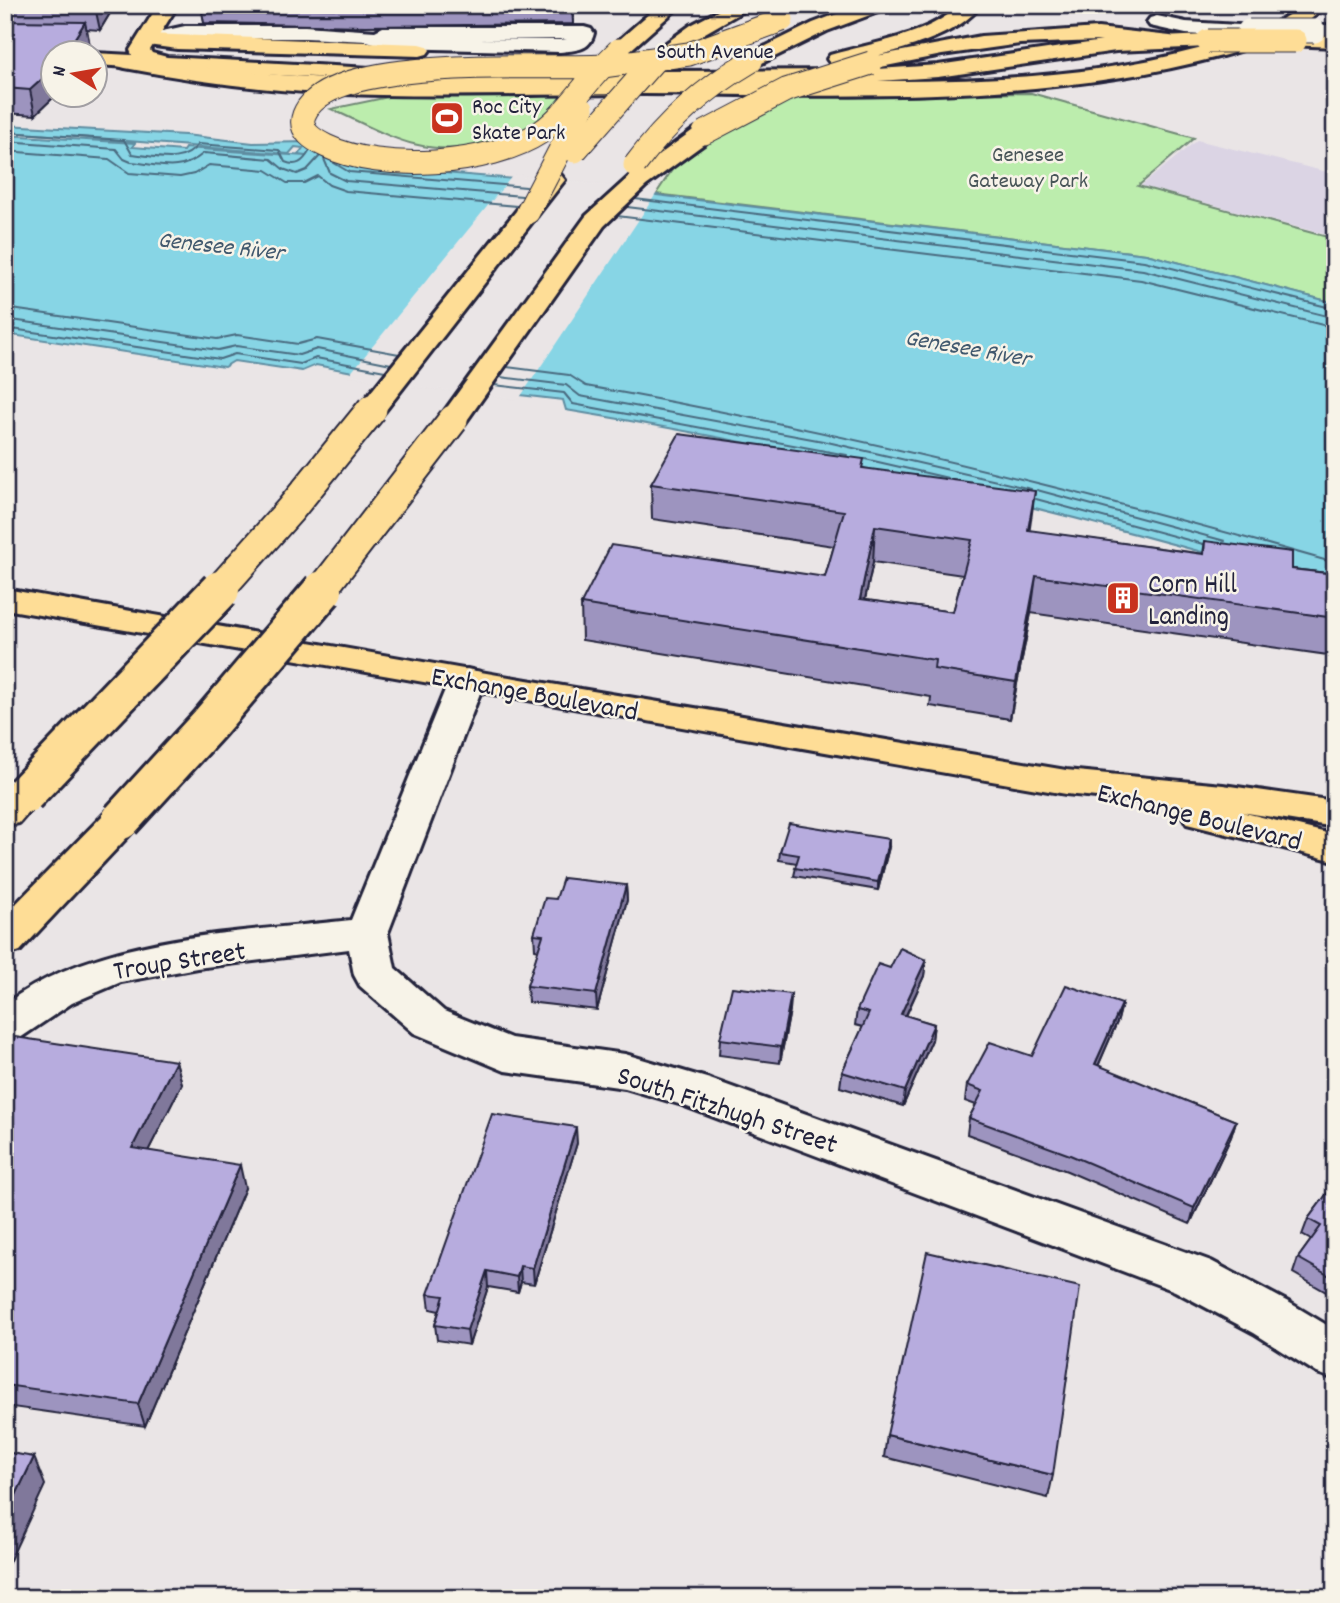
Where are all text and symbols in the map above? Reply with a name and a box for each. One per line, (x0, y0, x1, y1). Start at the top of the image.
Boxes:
street label: South Avenue (656, 37, 774, 70)
north arrow (38, 38, 108, 108)
text: N (47, 64, 75, 79)
place label: Roc City Skate Park (472, 92, 565, 151)
sports icon: Roc City Skate Park (428, 99, 466, 137)
park label: Genesee Gateway Park (968, 140, 1088, 199)
water label: Genesee River (156, 224, 288, 272)
water label: Genesee River (902, 322, 1036, 378)
place label: Corn Hill Landing (1148, 567, 1237, 639)
building icon: Corn Hill Landing (1104, 579, 1142, 617)
street label: Exchange Boulevard (428, 659, 641, 735)
street label: Exchange Boulevard (1092, 775, 1305, 865)
street label: Troup Street (111, 934, 249, 994)
street label: South Fitzhugh Street (611, 1058, 842, 1167)

